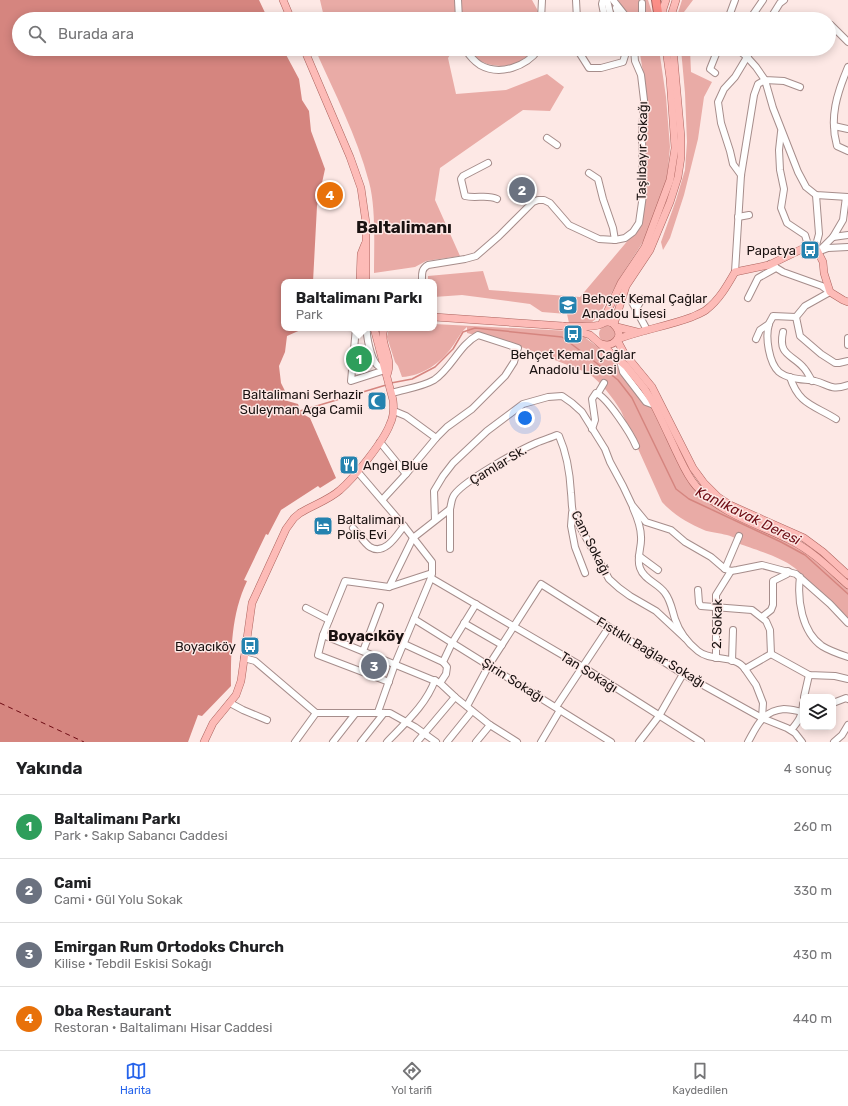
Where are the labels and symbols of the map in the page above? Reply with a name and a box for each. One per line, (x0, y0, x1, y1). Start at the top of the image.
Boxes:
street label: Taşlıbayır Sokağı (634, 101, 651, 201)
pin: 2 (509, 175, 535, 205)
pin: 4 (317, 180, 343, 210)
district label: Baltalimanı (356, 217, 452, 237)
bus stop icon: Papatya (799, 239, 821, 261)
place label: Papatya (747, 243, 796, 258)
place label: Behçet Kemal Çağlar Anadou Lisesi (582, 291, 707, 321)
school or university icon: Behçet Kemal Çağlar Anadou Lisesi (557, 294, 579, 316)
bus stop icon: Behçet Kemal Çağlar Anadolu Lisesi (562, 323, 584, 345)
pin: 1 (346, 344, 372, 374)
place label: Behçet Kemal Çağlar Anadolu Lisesi (510, 347, 636, 377)
place label: Baltalimani Serhazir Suleyman Aga Camii (240, 387, 363, 418)
mosque icon: Baltalimani Serhazir Suleyman Aga Camii (366, 390, 388, 412)
your location (515, 408, 535, 428)
street label: Çamlar Sk. (467, 442, 529, 488)
restaurant icon: Angel Blue (338, 454, 360, 476)
place label: Angel Blue (363, 458, 428, 474)
water label: Kanlıkavak Deresi (693, 483, 804, 549)
street label: Cam Sokağı (567, 508, 614, 578)
place label: Baltalimanı Polis Evi (337, 512, 404, 542)
hotel icon: Baltalimanı Polis Evi (312, 515, 334, 537)
street label: 2. Sokak (709, 599, 725, 649)
street label: Fıstıklı Bağlar Sokağı (594, 614, 708, 691)
district label: Boyacıköy (328, 627, 404, 645)
bus stop icon: Boyacıköy (239, 635, 261, 657)
place label: Boyacıköy (175, 639, 236, 654)
street label: Tan Sokağı (557, 648, 620, 696)
pin: 3 (361, 651, 387, 681)
street label: Şirin Sokağı (479, 655, 547, 706)

